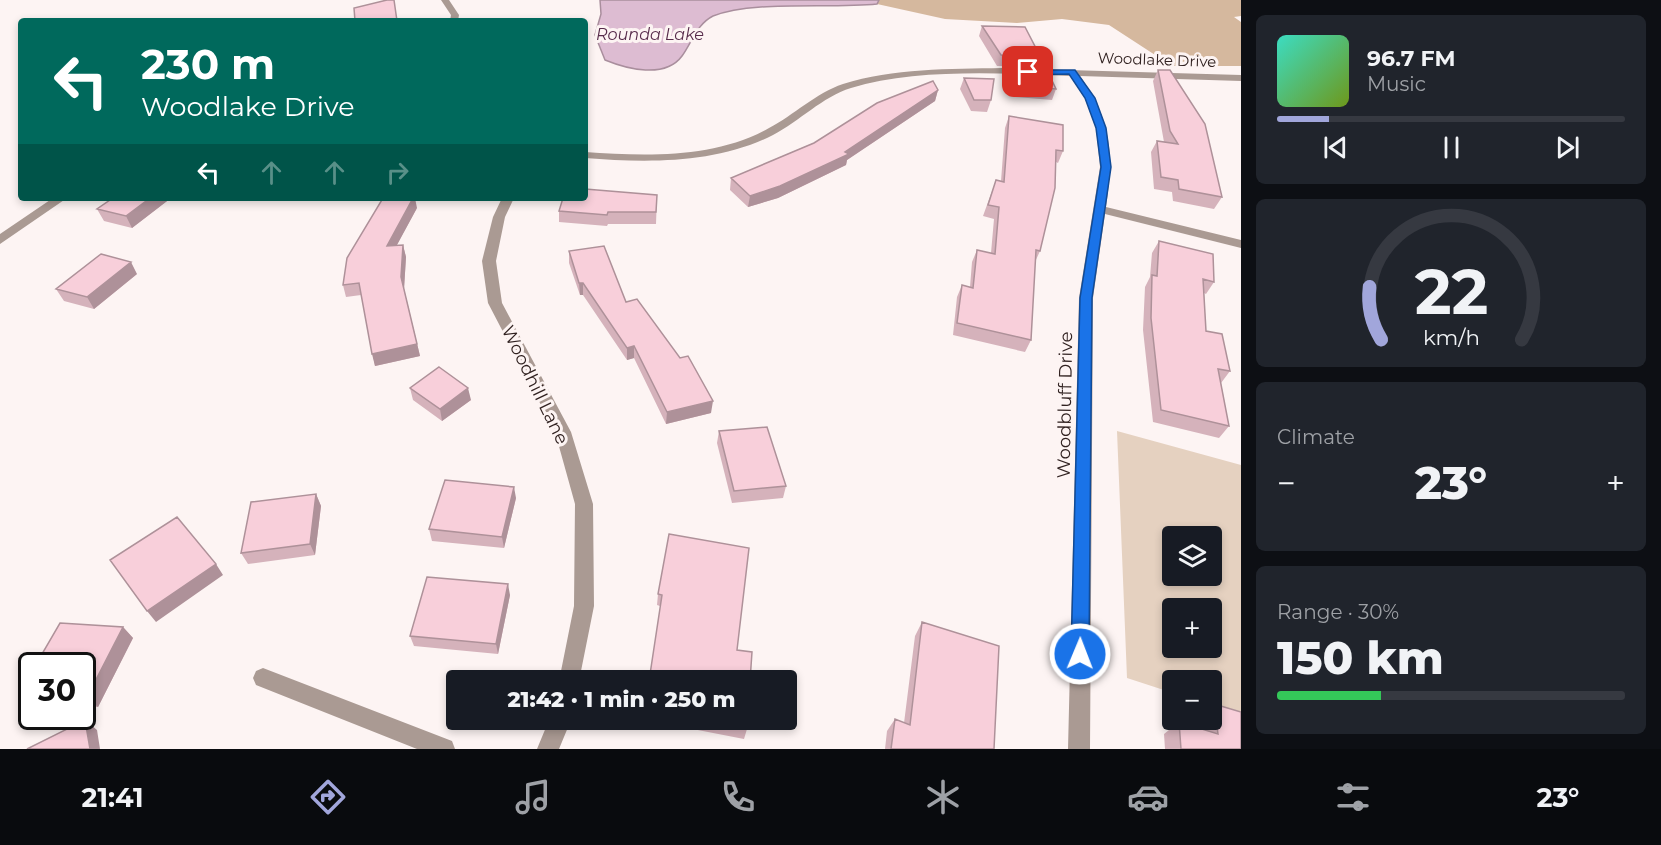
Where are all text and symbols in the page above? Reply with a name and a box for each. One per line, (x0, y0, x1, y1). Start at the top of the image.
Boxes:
water label: Rounda Lake (596, 25, 704, 44)
text: 230 m (141, 38, 275, 90)
icon: left (42, 42, 120, 120)
text: 96.7 FM (1367, 45, 1456, 72)
pin (1002, 46, 1053, 97)
street label: Woodlake Drive (1097, 48, 1217, 71)
icon: arrive (1011, 55, 1044, 88)
text: Music (1367, 72, 1426, 96)
text: Woodlake Drive (141, 90, 355, 123)
icon: previous (1319, 131, 1352, 164)
icon: pause (1435, 131, 1468, 164)
icon: next (1551, 131, 1584, 164)
icon: left (192, 156, 225, 189)
icon: ahead (255, 156, 288, 189)
icon: ahead (318, 156, 351, 189)
icon: right (381, 156, 414, 189)
text: 22 (1414, 254, 1488, 330)
street label: Woodhill Lane (497, 322, 573, 448)
text: km/h (1422, 324, 1480, 350)
street label: Woodbluff Drive (1053, 331, 1077, 479)
text: Climate (1277, 425, 1355, 449)
text: 23° (1415, 455, 1487, 510)
text: − (1277, 463, 1296, 503)
text: + (1606, 463, 1625, 503)
map controls (1162, 526, 1222, 730)
button: layers (1162, 526, 1222, 586)
button: + (1162, 598, 1222, 658)
text: Range · 30% (1277, 600, 1399, 624)
position arrow (1048, 622, 1112, 686)
text: 150 km (1277, 630, 1444, 685)
speed limit sign: 30 (18, 652, 96, 730)
button: − (1162, 670, 1222, 730)
text: 21:42 · 1 min · 250 m (507, 686, 736, 713)
icon: directions (307, 776, 349, 818)
icon: music (512, 776, 554, 818)
icon: phone (717, 776, 759, 818)
icon: climate (922, 776, 964, 818)
icon: car (1127, 776, 1169, 818)
icon: filters (1332, 776, 1374, 818)
text: 21:41 (82, 781, 144, 814)
text: 23° (1537, 781, 1579, 814)

